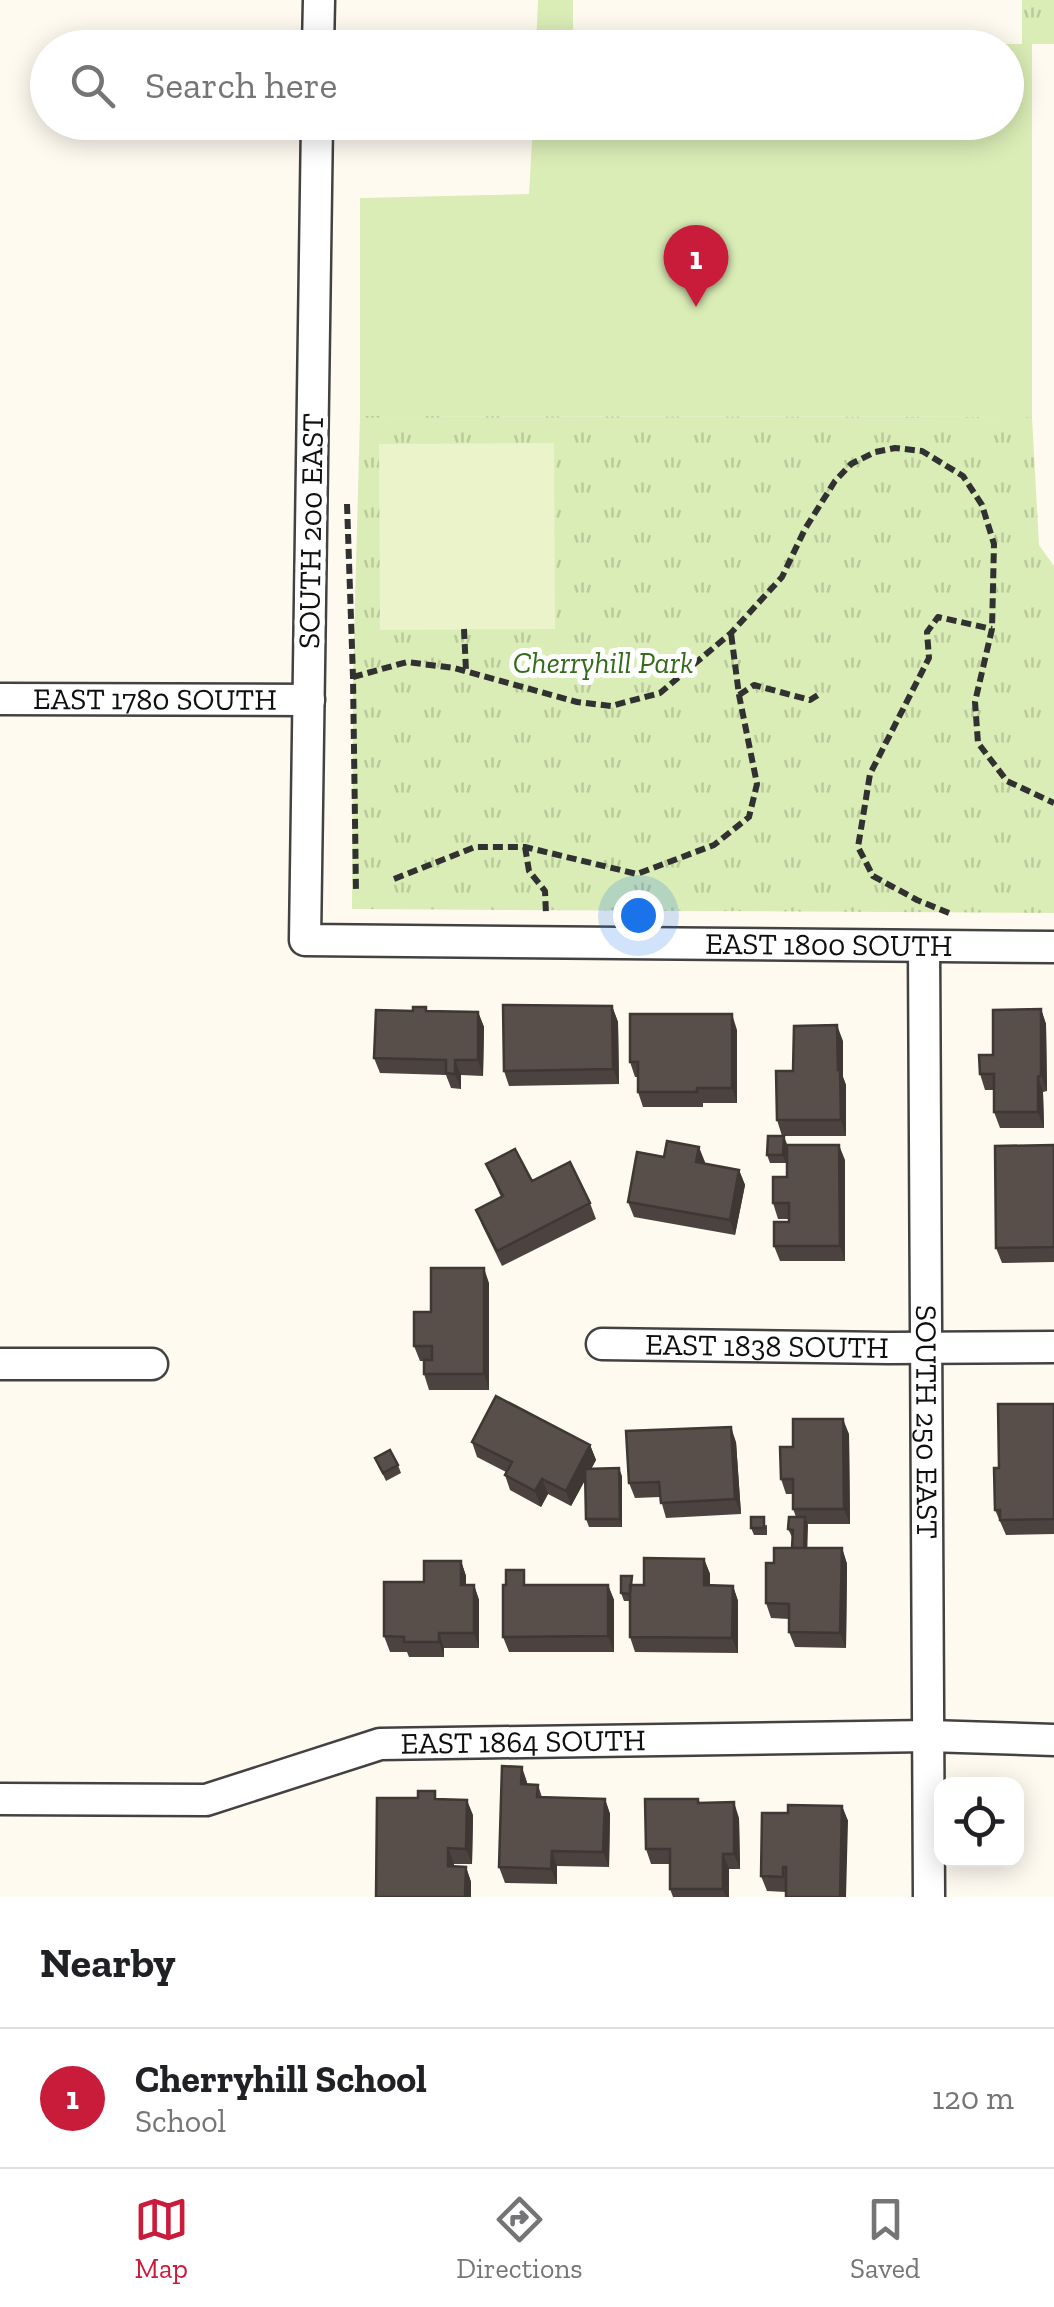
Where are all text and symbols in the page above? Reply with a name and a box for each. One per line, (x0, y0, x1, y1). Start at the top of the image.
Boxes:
search box (30, 30, 1024, 140)
icon: search (65, 58, 120, 113)
text: Search here (145, 62, 337, 108)
pin: 1 (664, 224, 728, 307)
street label: SOUTH 200 EAST (291, 413, 331, 649)
park label: Cherryhill Park (513, 645, 693, 681)
street label: EAST 1780 SOUTH (33, 681, 277, 718)
your location (613, 890, 664, 941)
street label: EAST 1800 SOUTH (705, 926, 953, 964)
street label: SOUTH 250 EAST (908, 1305, 945, 1539)
street label: EAST 1838 SOUTH (645, 1327, 889, 1366)
street label: EAST 1864 SOUTH (400, 1722, 646, 1762)
map controls (934, 1777, 1024, 1867)
button: locate (934, 1777, 1024, 1867)
text: Nearby (40, 1937, 176, 1988)
text: Cherryhill School (135, 2056, 427, 2102)
text: 1 (66, 2079, 79, 2117)
text: 120 m (932, 2079, 1014, 2117)
text: School (135, 2102, 226, 2140)
tab: Map (134, 2192, 189, 2285)
tab: Directions (456, 2192, 583, 2285)
tab: Saved (850, 2192, 920, 2285)

